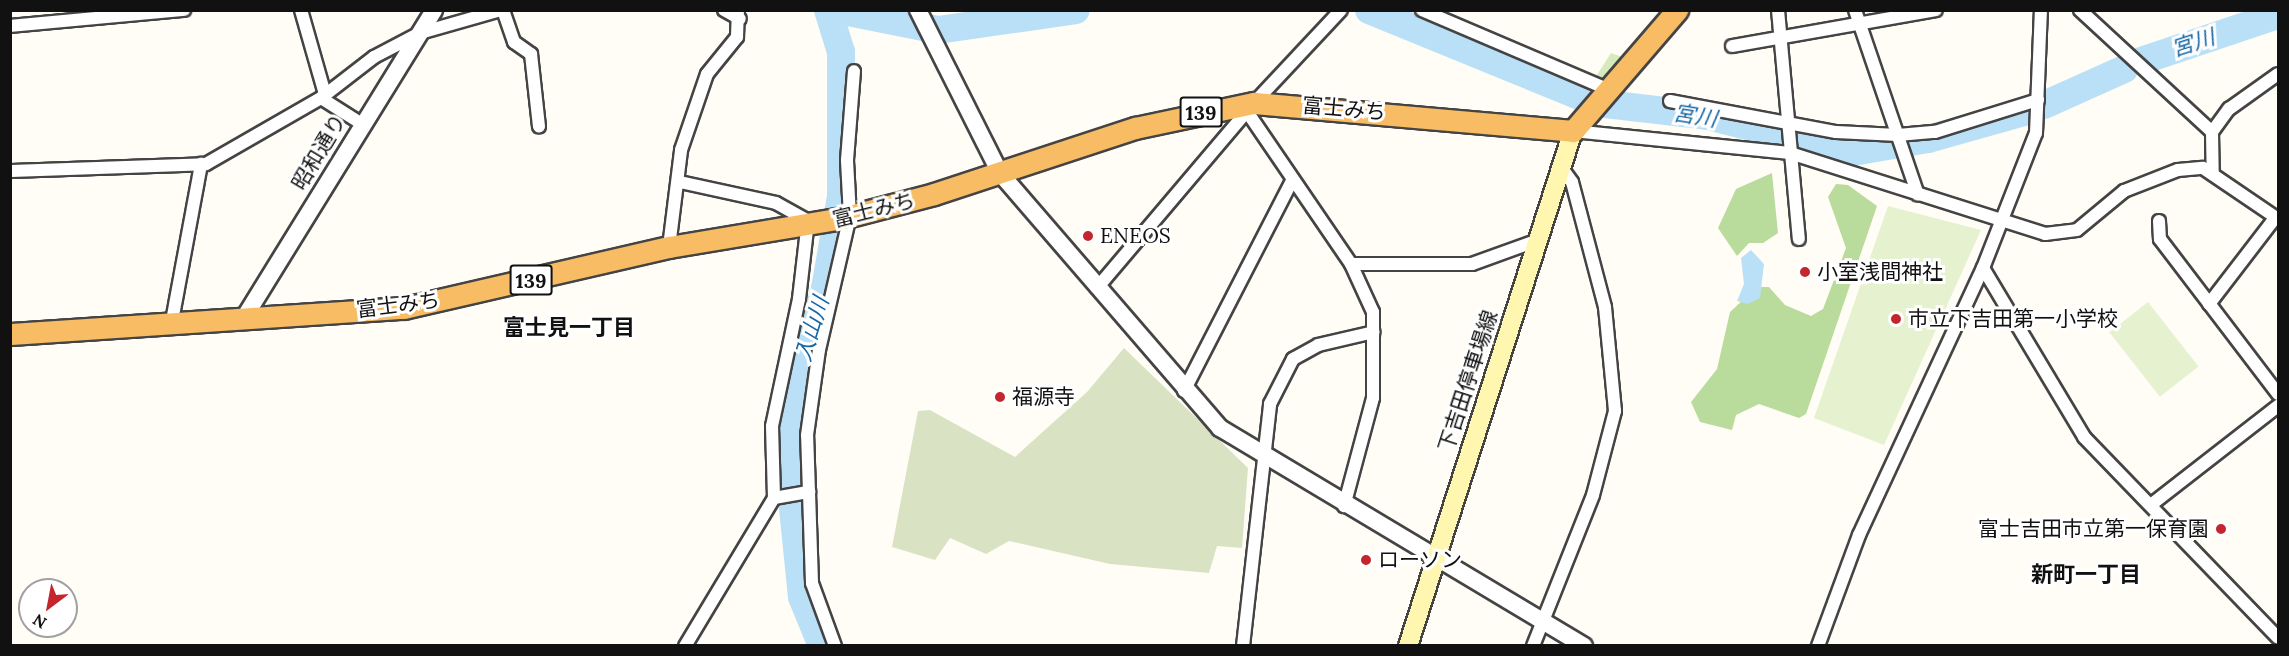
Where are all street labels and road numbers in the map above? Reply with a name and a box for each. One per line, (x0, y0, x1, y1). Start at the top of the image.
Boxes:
street label: 富士みち (1301, 93, 1387, 125)
road number: 139 (1178, 95, 1224, 129)
street label: 昭和通り (287, 110, 351, 194)
street label: 富士みち (830, 188, 918, 232)
road number: 139 (508, 263, 554, 297)
street label: 富士みち (355, 287, 441, 323)
street label: 下吉田停車場線 (1433, 307, 1503, 455)

